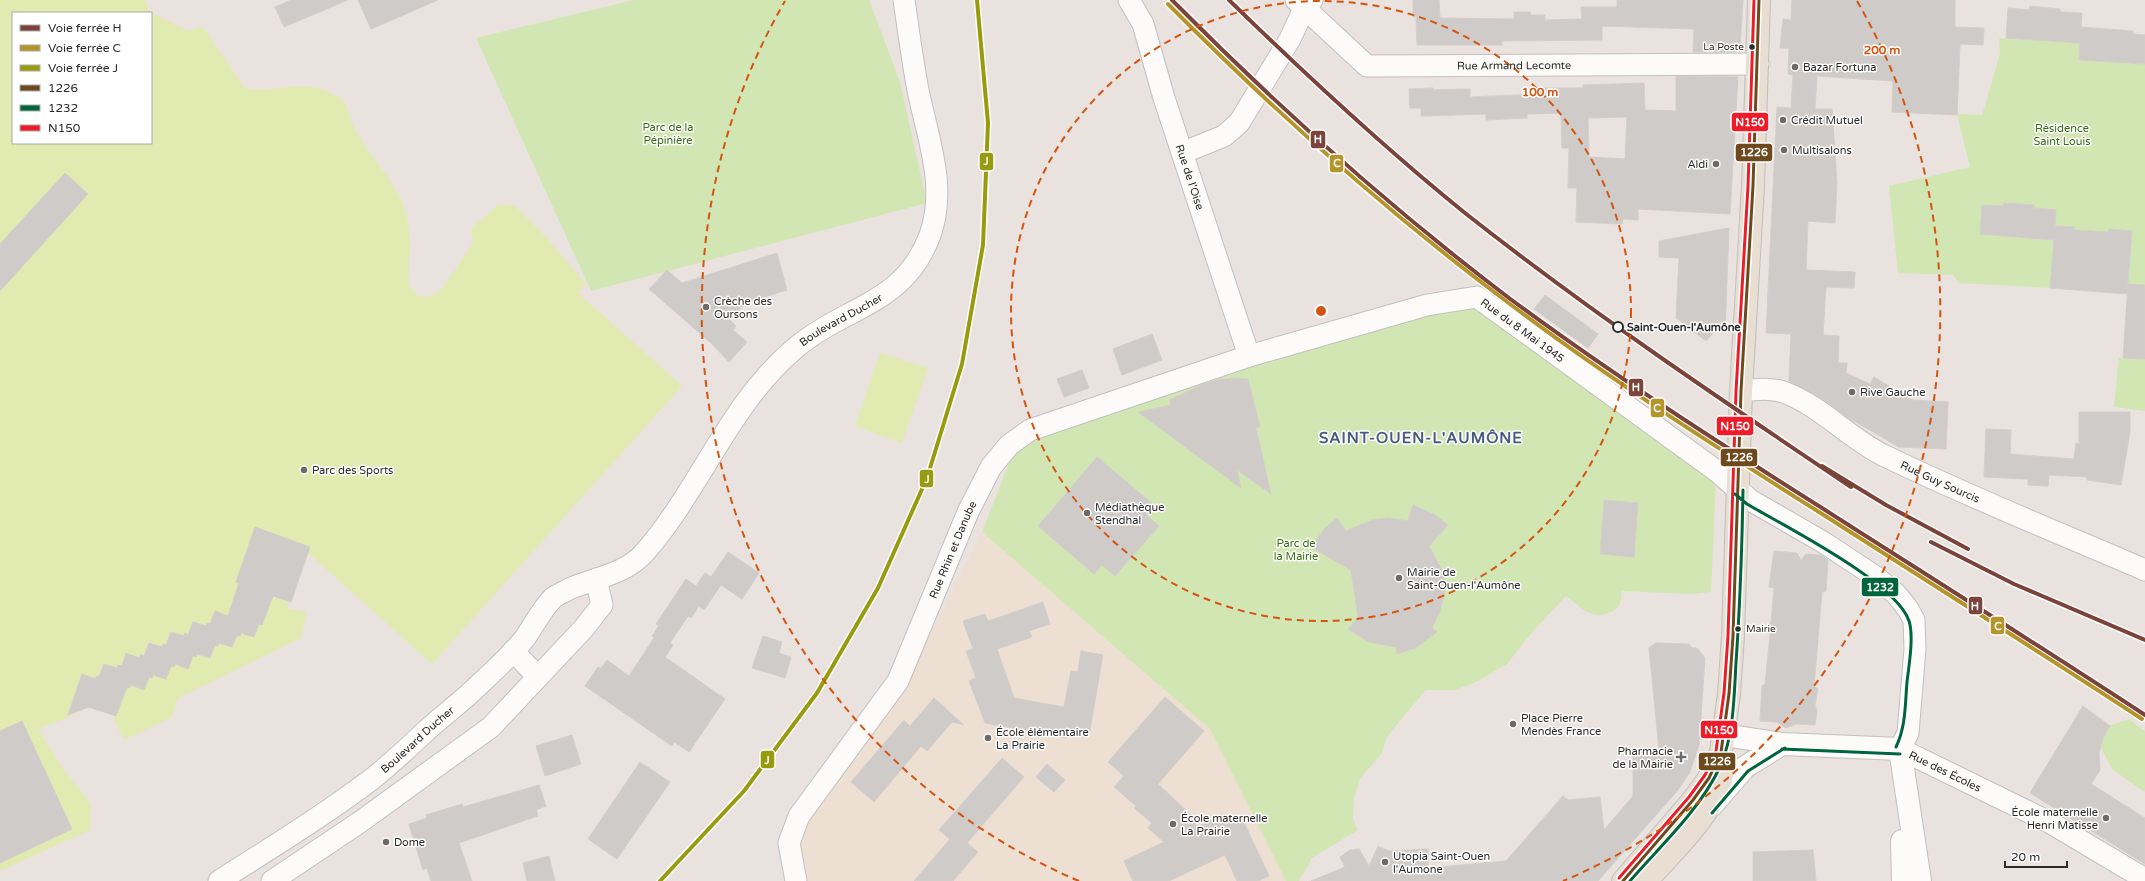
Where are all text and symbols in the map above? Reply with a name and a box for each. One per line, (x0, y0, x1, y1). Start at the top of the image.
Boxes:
legend (12, 12, 152, 144)
text: Voie ferrée H (48, 21, 122, 35)
text: Voie ferrée C (48, 41, 121, 55)
place label: La Poste (1703, 41, 1744, 53)
marker: La Poste (1747, 42, 1757, 52)
text: 200 m (1864, 43, 1900, 57)
street label: Rue Armand Lecomte (1457, 58, 1571, 72)
text: Voie ferrée J (48, 61, 118, 75)
place label: Bazar Fortuna (1803, 61, 1876, 74)
marker: Bazar Fortuna (1790, 62, 1800, 72)
text: 1226 (48, 81, 78, 95)
text: 100 m (1522, 85, 1558, 99)
text: 1232 (48, 101, 78, 115)
line badge: N150 (1731, 112, 1769, 132)
place label: Crédit Mutuel (1791, 114, 1863, 127)
marker: Crédit Mutuel (1778, 115, 1788, 125)
text: N150 (1735, 116, 1765, 129)
text: N150 (48, 121, 81, 135)
park label: Parc de la Pépinière (642, 121, 694, 147)
park label: Résidence Saint Louis (2033, 122, 2091, 148)
line badge: H (1310, 130, 1326, 149)
text: H (1314, 133, 1322, 146)
street label: Rue de l'Oise (1173, 143, 1207, 211)
line badge: 1226 (1735, 143, 1773, 162)
place label: Multisalons (1792, 144, 1852, 157)
marker: Multisalons (1779, 145, 1789, 155)
text: 1226 (1740, 146, 1768, 159)
line badge: J (979, 152, 994, 171)
line badge: C (1329, 154, 1344, 173)
text: J (982, 155, 989, 168)
text: C (1333, 157, 1341, 170)
place label: Aldi (1687, 158, 1708, 171)
marker: Aldi (1711, 159, 1721, 169)
street label: Boulevard Ducher (797, 290, 885, 349)
place label: Crèche des Oursons (714, 295, 772, 321)
street label: Rue du 8 Mai 1945 (1478, 296, 1567, 365)
marker: Crèche des Oursons (701, 302, 711, 312)
centre of rings (1314, 304, 1328, 318)
marker: Saint-Ouen-l'Aumône (1612, 321, 1624, 333)
place label: Saint-Ouen-l'Aumône (1627, 321, 1741, 334)
line badge: H (1628, 378, 1644, 397)
text: H (1632, 381, 1640, 394)
place label: Rive Gauche (1860, 386, 1925, 399)
marker: Rive Gauche (1847, 387, 1857, 397)
line badge: C (1650, 398, 1665, 418)
text: C (1653, 402, 1661, 415)
line badge: N150 (1716, 416, 1754, 436)
text: N150 (1720, 420, 1750, 433)
district label: SAINT-OUEN-L'AUMÔNE (1319, 429, 1523, 447)
line badge: 1226 (1720, 448, 1758, 467)
text: 1226 (1725, 451, 1753, 464)
street label: Rue Guy Sourcis (1899, 458, 1982, 505)
place label: Parc des Sports (312, 464, 393, 477)
marker: Parc des Sports (299, 465, 309, 475)
line badge: J (919, 469, 934, 488)
text: J (923, 473, 930, 486)
street label: Rue Rhin et Danube (926, 499, 979, 601)
place label: Médiathèque Stendhal (1095, 501, 1164, 527)
marker: Médiathèque Stendhal (1082, 508, 1092, 518)
park label: Parc de la Mairie (1274, 537, 1318, 563)
place label: Mairie de Saint-Ouen-l'Aumône (1407, 566, 1521, 592)
marker: Mairie de Saint-Ouen-l'Aumône (1394, 573, 1404, 583)
line badge: 1232 (1861, 577, 1899, 597)
text: 1232 (1866, 581, 1894, 594)
line badge: H (1968, 596, 1983, 615)
text: H (1971, 600, 1979, 613)
line badge: C (1990, 616, 2005, 635)
text: C (1994, 620, 2002, 633)
place label: Mairie (1746, 623, 1776, 635)
marker: Mairie (1733, 624, 1743, 634)
street label: Boulevard Ducher (378, 703, 457, 776)
place label: Place Pierre Mendès France (1521, 712, 1601, 738)
marker: Place Pierre Mendès France (1508, 719, 1518, 729)
line badge: N150 (1700, 720, 1738, 739)
text: N150 (1704, 724, 1734, 737)
place label: École élémentaire La Prairie (996, 725, 1089, 752)
marker: École élémentaire La Prairie (983, 733, 993, 743)
place label: Pharmacie de la Mairie (1612, 745, 1673, 771)
street label: Rue des Écoles (1907, 748, 1983, 794)
line badge: J (760, 750, 775, 769)
marker: Pharmacie de la Mairie (1676, 752, 1686, 762)
line badge: 1226 (1698, 752, 1736, 771)
text: J (763, 754, 770, 767)
text: 1226 (1703, 755, 1731, 768)
place label: École maternelle Henri Matisse (2011, 805, 2098, 832)
place label: École maternelle La Prairie (1181, 811, 1268, 838)
marker: École maternelle Henri Matisse (2101, 813, 2111, 823)
marker: École maternelle La Prairie (1168, 819, 1178, 829)
place label: Dome (394, 836, 425, 849)
marker: Dome (381, 837, 391, 847)
scale bar (2005, 843, 2067, 869)
place label: Utopia Saint-Ouen l'Aumone (1393, 850, 1490, 876)
text: 20 m (2011, 850, 2040, 864)
marker: Utopia Saint-Ouen l'Aumone (1380, 857, 1390, 867)

